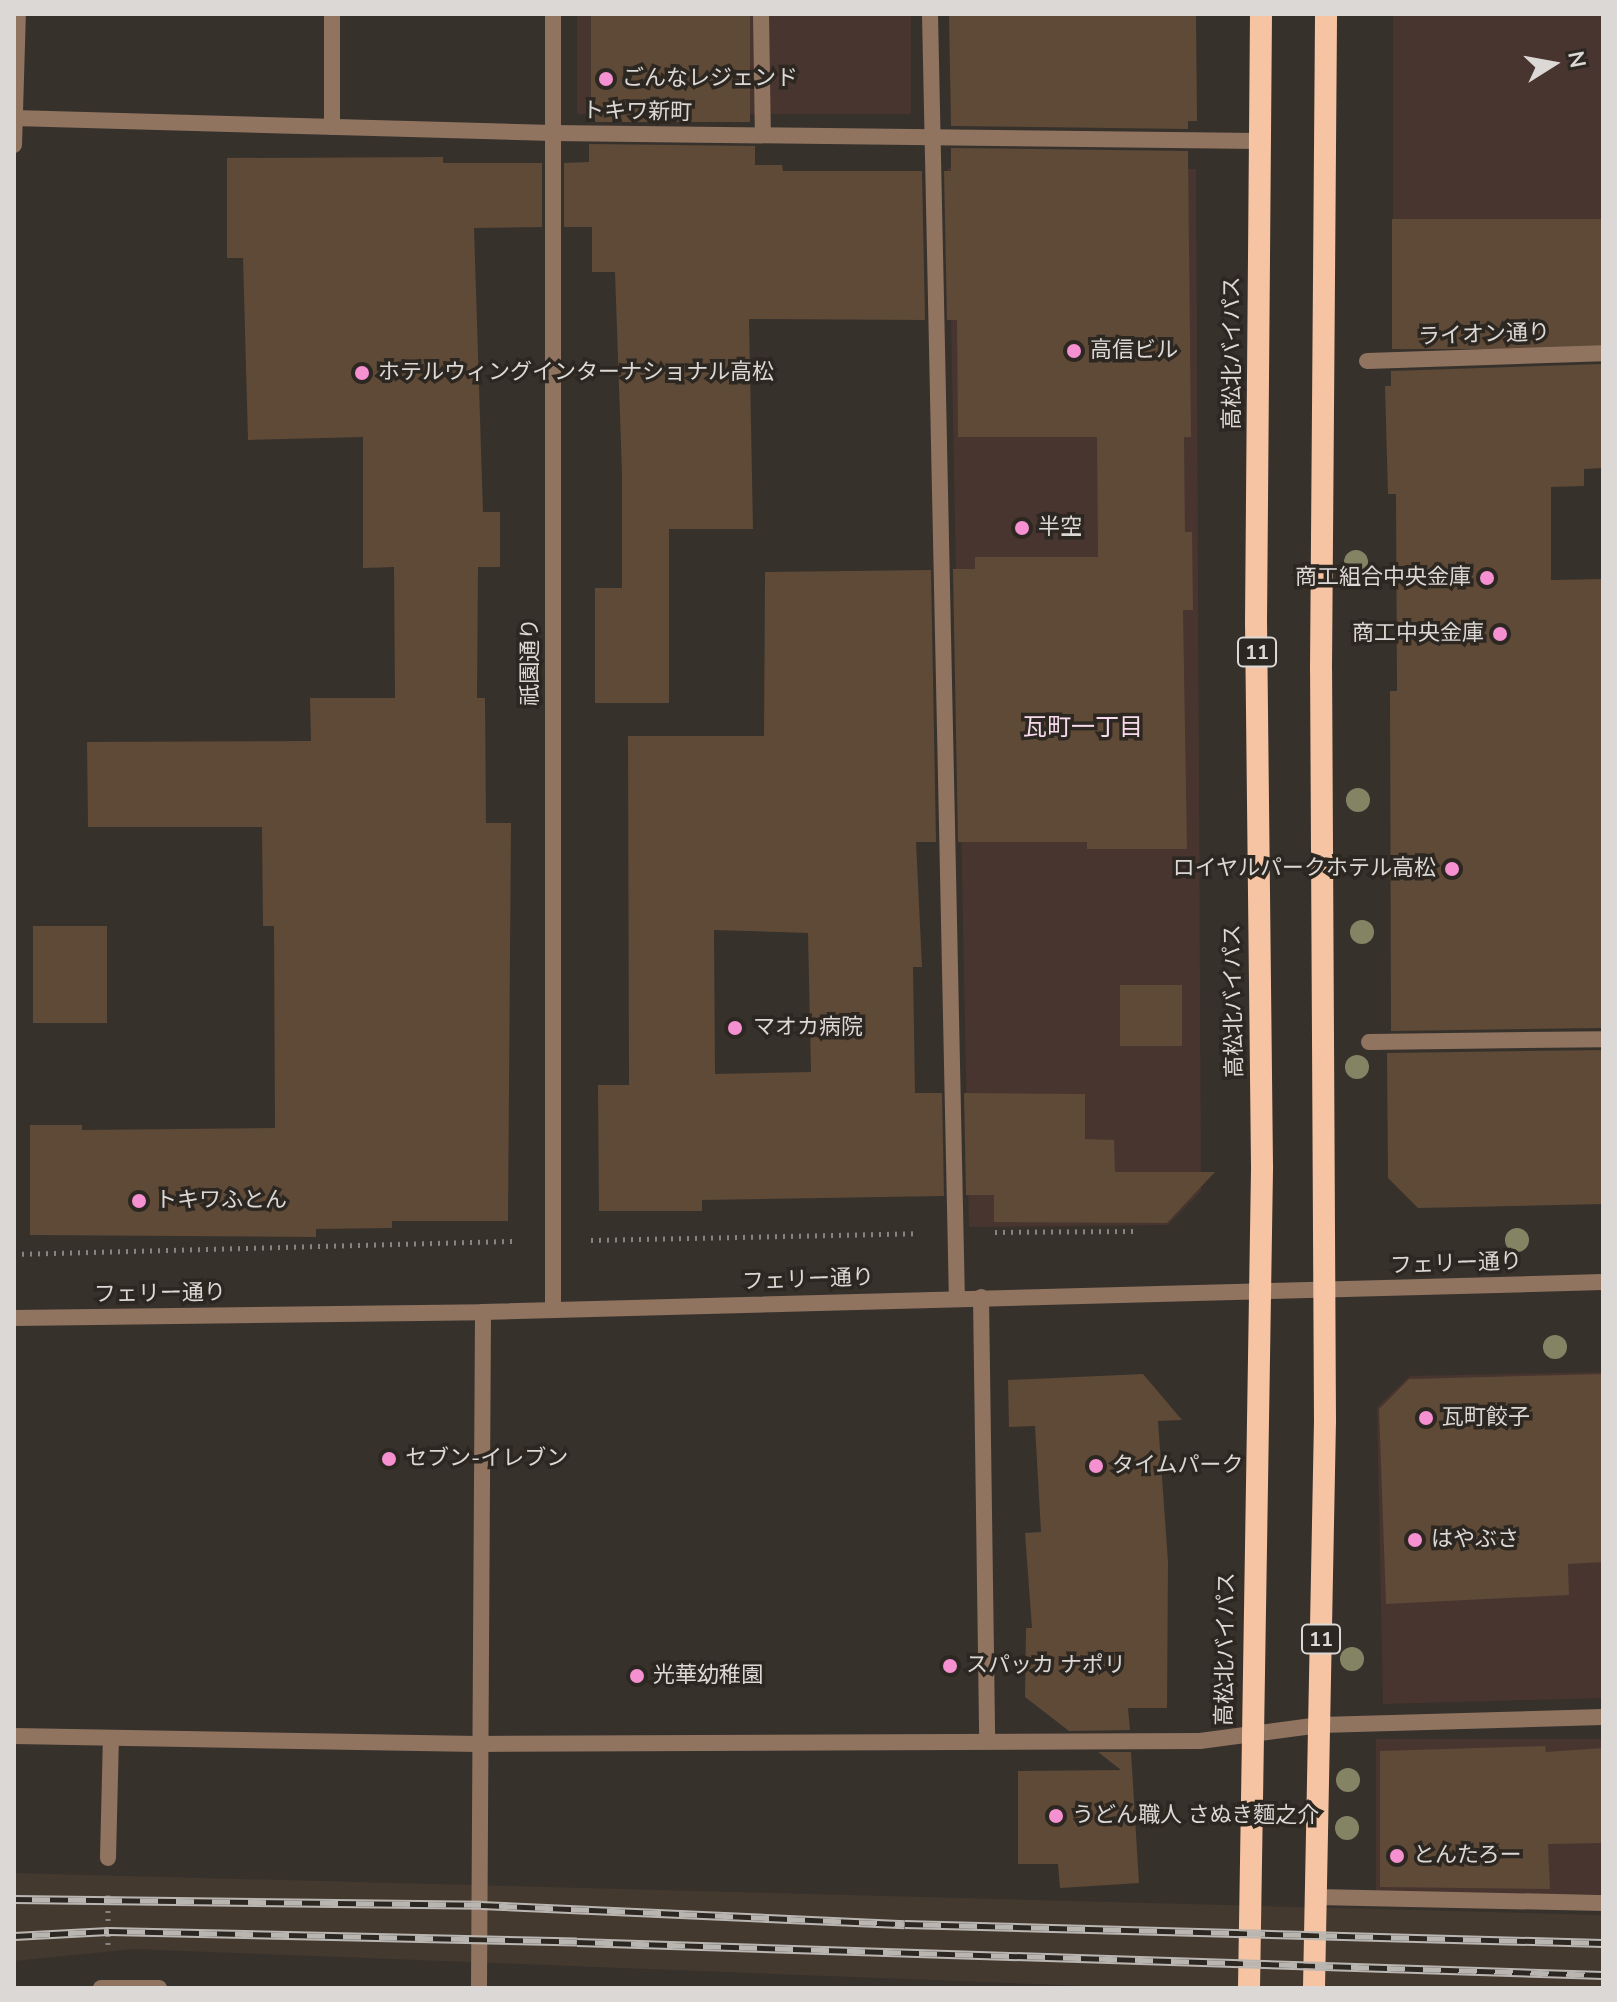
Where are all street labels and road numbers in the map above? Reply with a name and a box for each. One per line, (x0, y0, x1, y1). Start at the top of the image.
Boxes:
street label: トキワ新町 (582, 98, 692, 126)
street label: 高松北バイパス (1220, 276, 1246, 430)
street label: ライオン通り (1418, 320, 1550, 350)
street label: 祇園通り (518, 618, 544, 706)
road number: 11 (1237, 636, 1277, 668)
street label: 高松北バイパス (1219, 924, 1249, 1078)
street label: フェリー通り (1390, 1249, 1522, 1279)
street label: フェリー通り (742, 1265, 874, 1295)
street label: フェリー通り (94, 1280, 226, 1308)
street label: 高松北バイパス (1211, 1572, 1241, 1726)
road number: 11 (1301, 1623, 1341, 1655)

